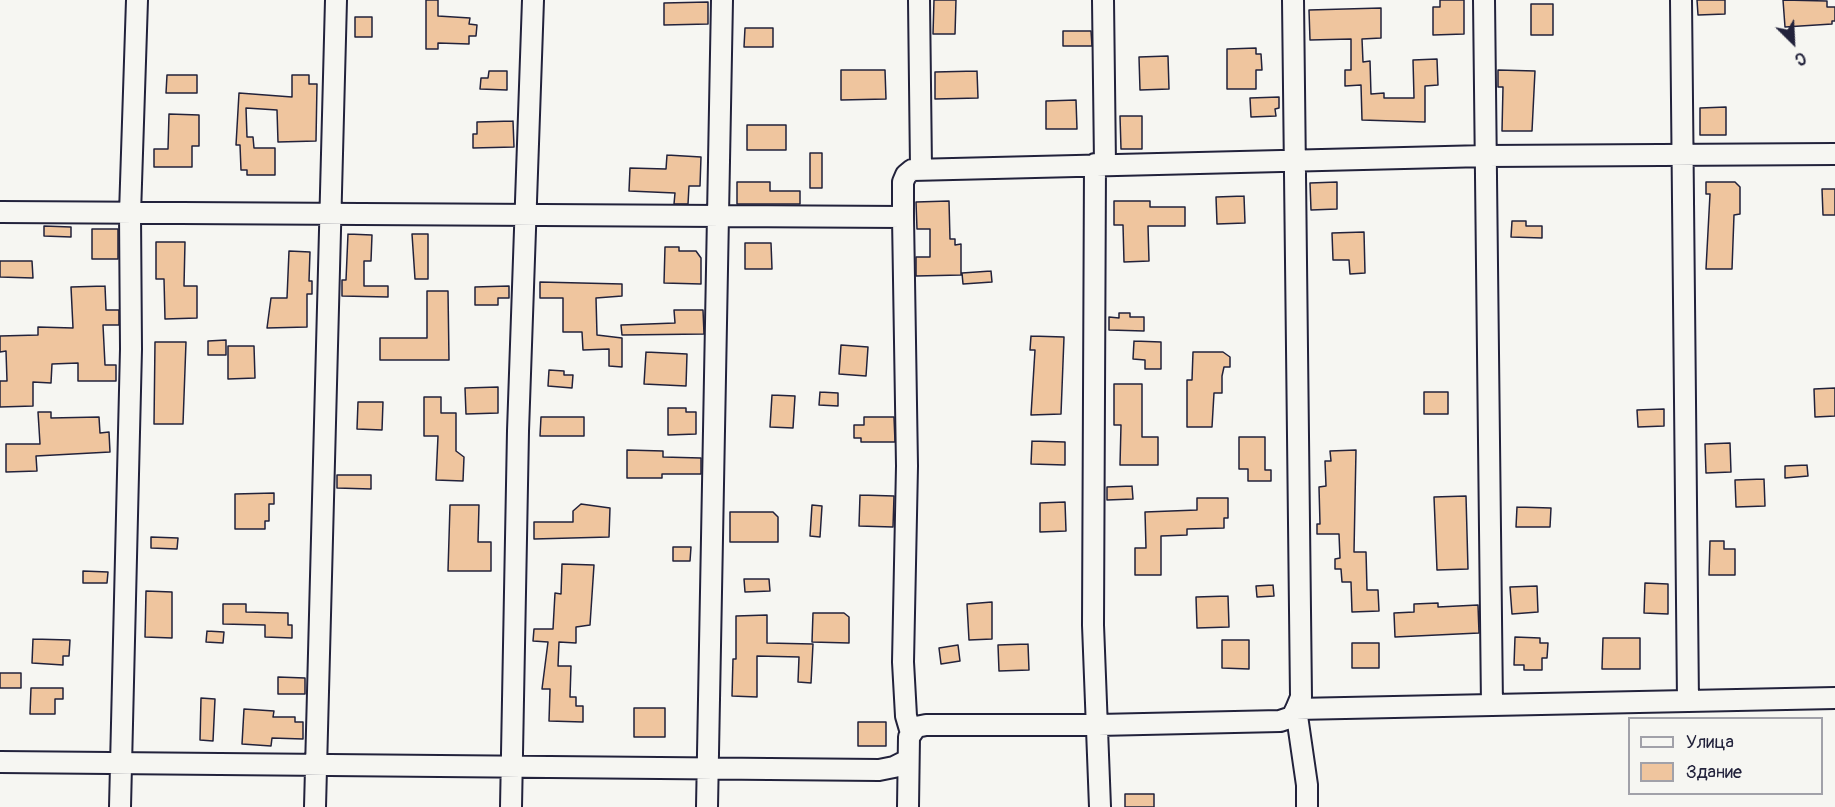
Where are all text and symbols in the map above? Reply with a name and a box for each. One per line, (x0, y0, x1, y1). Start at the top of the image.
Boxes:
north arrow (1763, 12, 1823, 72)
text: С (1792, 47, 1809, 70)
legend (1628, 717, 1823, 795)
text: Улица (1686, 731, 1734, 754)
text: Здание (1686, 761, 1742, 784)

